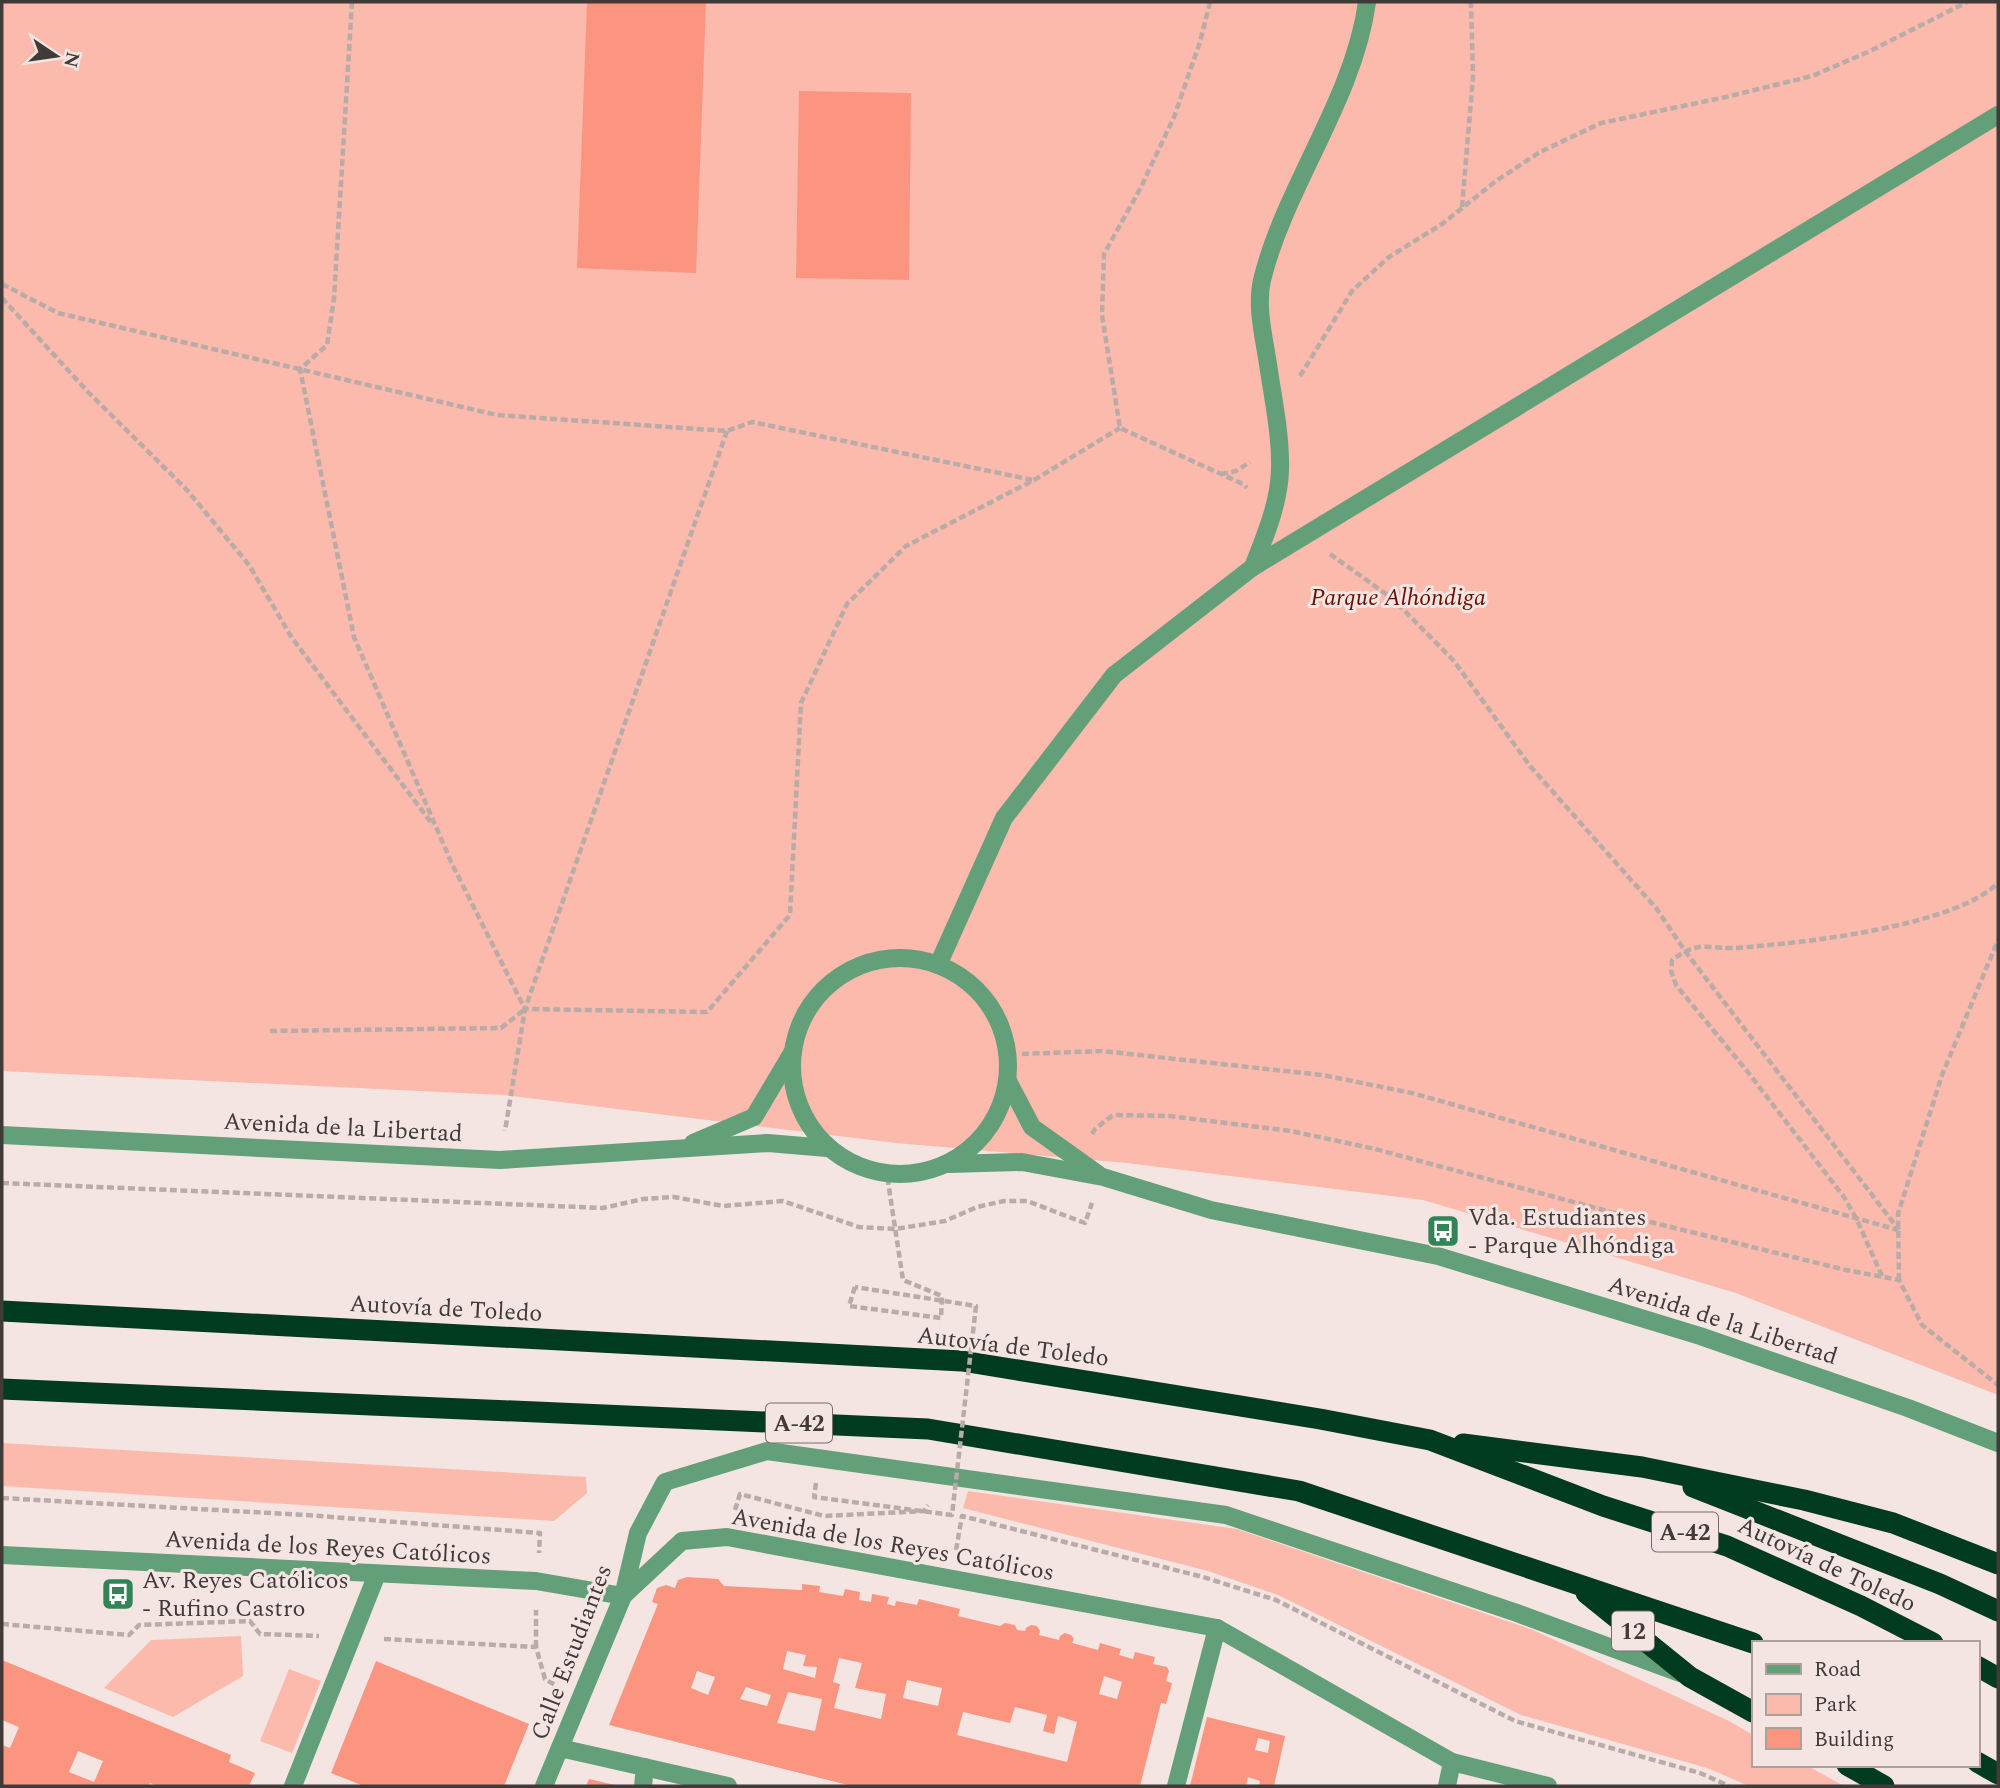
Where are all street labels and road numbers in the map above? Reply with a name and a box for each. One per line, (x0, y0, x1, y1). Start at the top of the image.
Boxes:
street label: Avenida de la Libertad (222, 1104, 463, 1152)
street label: Avenida de la Libertad (1603, 1267, 1842, 1375)
street label: Autovía de Toledo (349, 1286, 543, 1332)
street label: Autovía de Toledo (915, 1317, 1111, 1377)
road number: A-42 (766, 1404, 832, 1442)
street label: Avenida de los Reyes Católicos (729, 1499, 1057, 1591)
street label: Autovía de Toledo (1731, 1508, 1922, 1622)
road number: A-42 (1652, 1512, 1718, 1552)
street label: Avenida de los Reyes Católicos (164, 1521, 492, 1575)
street label: Calle Estudiantes (522, 1559, 622, 1745)
road number: 12 (1612, 1612, 1654, 1650)

